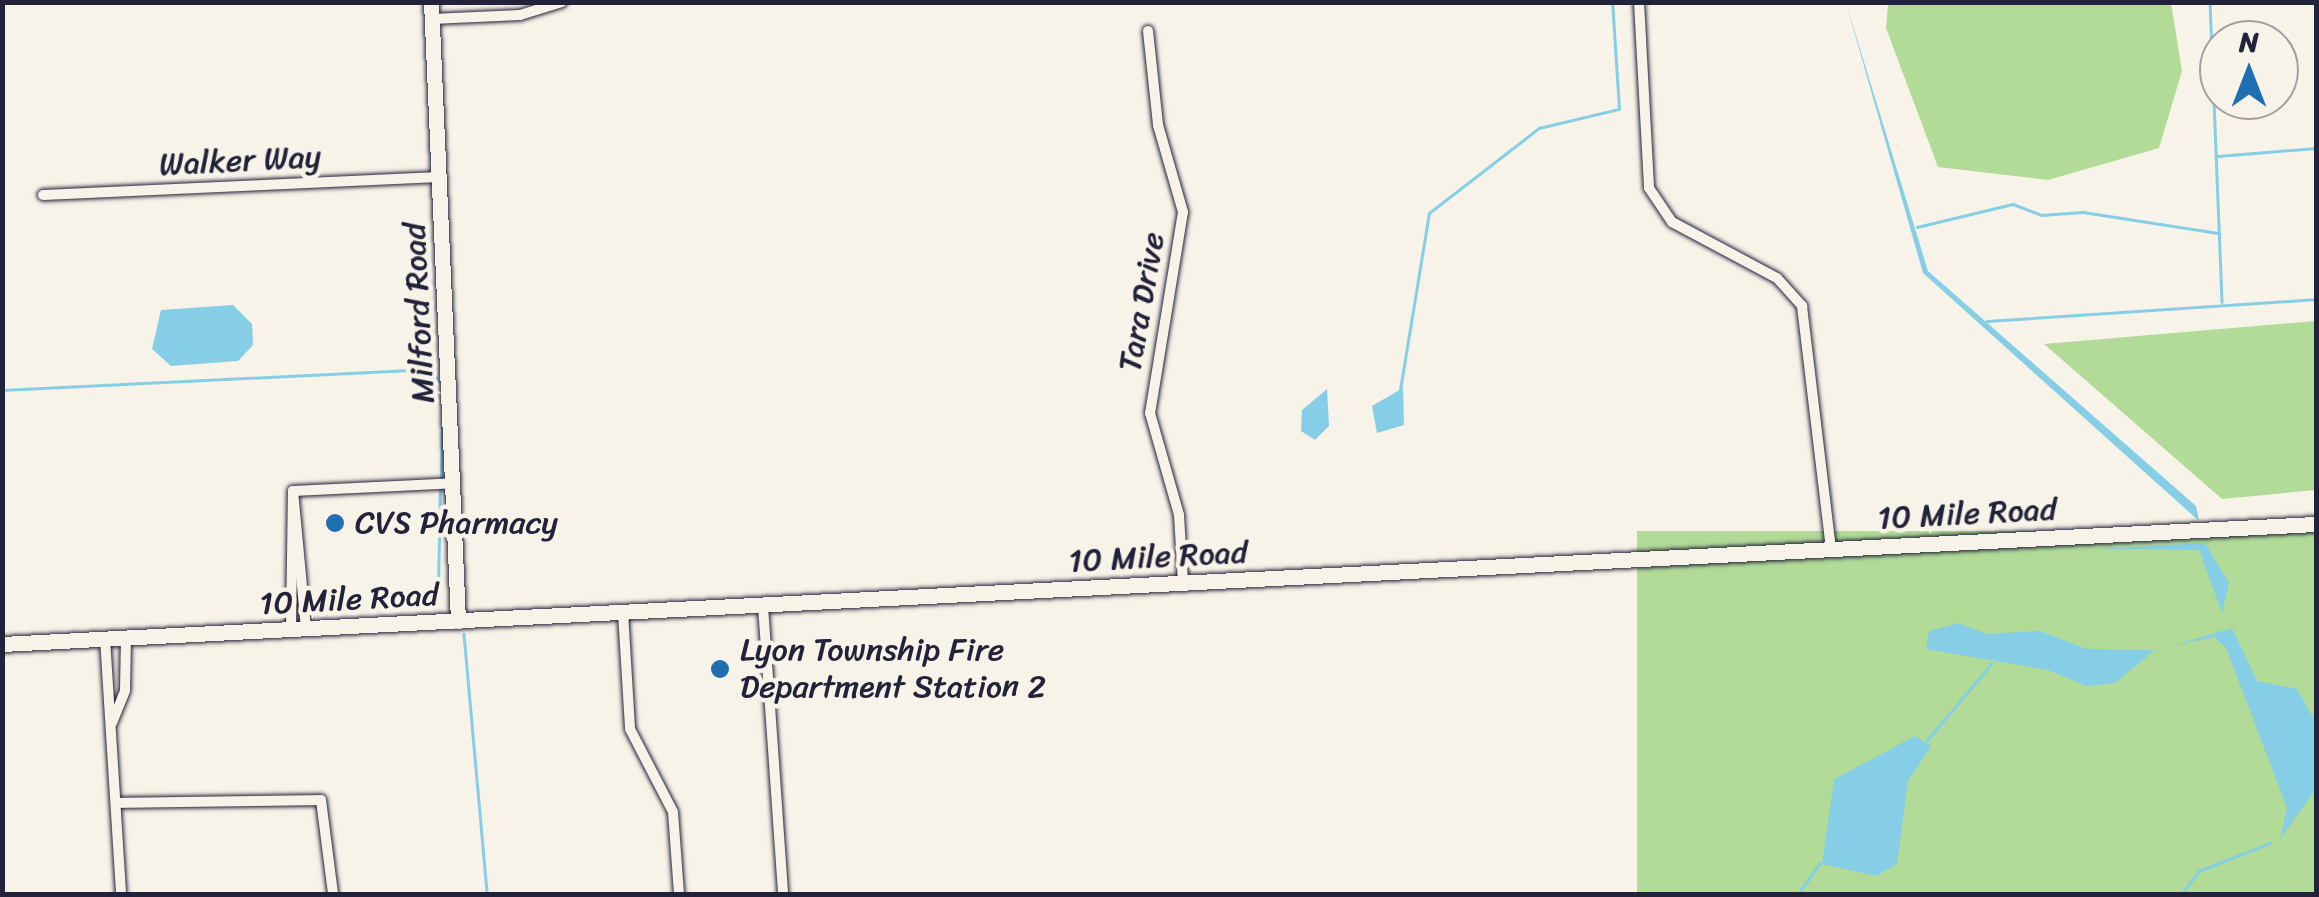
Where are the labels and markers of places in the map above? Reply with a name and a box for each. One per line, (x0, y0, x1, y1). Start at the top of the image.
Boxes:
place label: CVS Pharmacy (355, 504, 558, 542)
marker: CVS Pharmacy (324, 512, 346, 534)
place label: Lyon Township Fire Department Station 2 (740, 632, 1046, 707)
marker: Lyon Township Fire Department Station 2 (709, 658, 731, 680)

